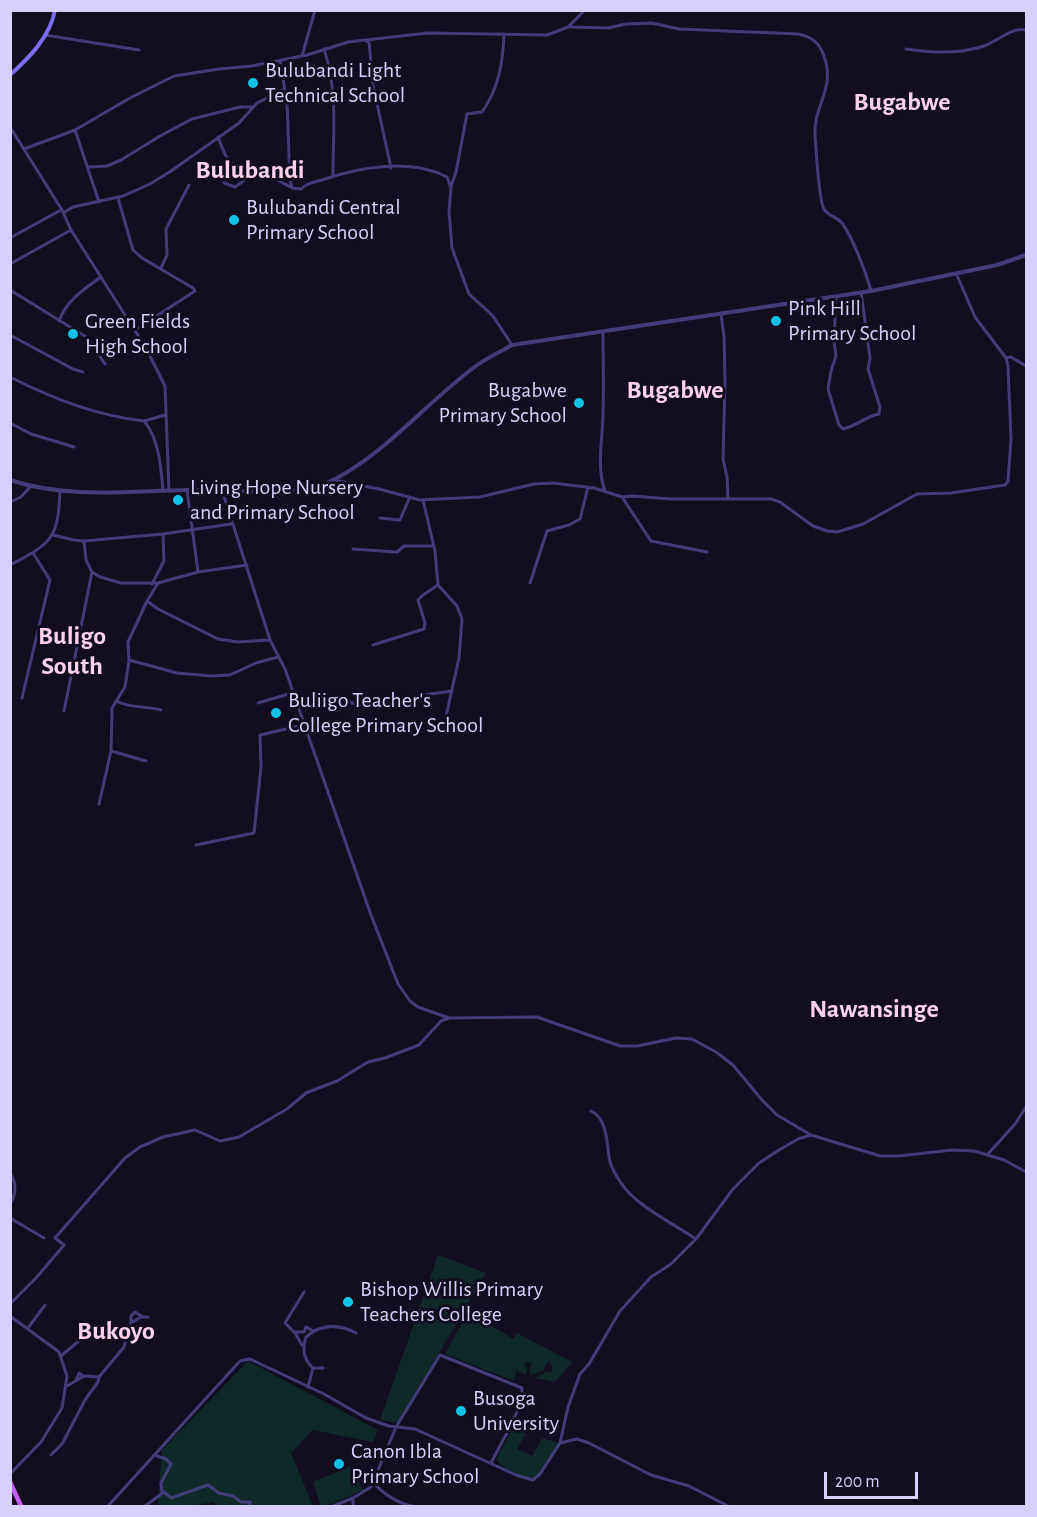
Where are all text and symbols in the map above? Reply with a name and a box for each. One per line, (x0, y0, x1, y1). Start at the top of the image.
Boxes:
place label: Bulubandi Light Technical School (265, 57, 405, 108)
marker: Bulubandi Light Technical School (246, 76, 260, 90)
district label: Bugabwe (853, 86, 951, 118)
district label: Bulubandi (195, 154, 305, 186)
place label: Bulubandi Central Primary School (246, 194, 401, 246)
marker: Bulubandi Central Primary School (227, 213, 241, 227)
place label: Pink Hill Primary School (788, 295, 916, 346)
place label: Green Fields High School (85, 308, 190, 360)
marker: Pink Hill Primary School (769, 314, 783, 328)
marker: Green Fields High School (66, 327, 80, 341)
district label: Bugabwe (626, 374, 724, 406)
place label: Bugabwe Primary School (439, 377, 567, 428)
marker: Bugabwe Primary School (572, 396, 586, 410)
place label: Living Hope Nursery and Primary School (190, 474, 363, 526)
marker: Living Hope Nursery and Primary School (171, 493, 185, 507)
district label: Buligo South (38, 620, 106, 682)
place label: Buliigo Teacher's College Primary School (288, 687, 483, 738)
marker: Buliigo Teacher's College Primary School (269, 706, 283, 720)
district label: Nawansinge (809, 993, 939, 1025)
place label: Bishop Willis Primary Teachers College (360, 1276, 543, 1328)
marker: Bishop Willis Primary Teachers College (341, 1295, 355, 1309)
district label: Bukoyo (77, 1315, 155, 1347)
place label: Busoga University (473, 1385, 559, 1436)
marker: Busoga University (454, 1404, 468, 1418)
place label: Canon Ibla Primary School (351, 1438, 479, 1490)
marker: Canon Ibla Primary School (332, 1457, 346, 1471)
scale bar (827, 1460, 922, 1498)
text: 200 m (835, 1473, 880, 1491)

